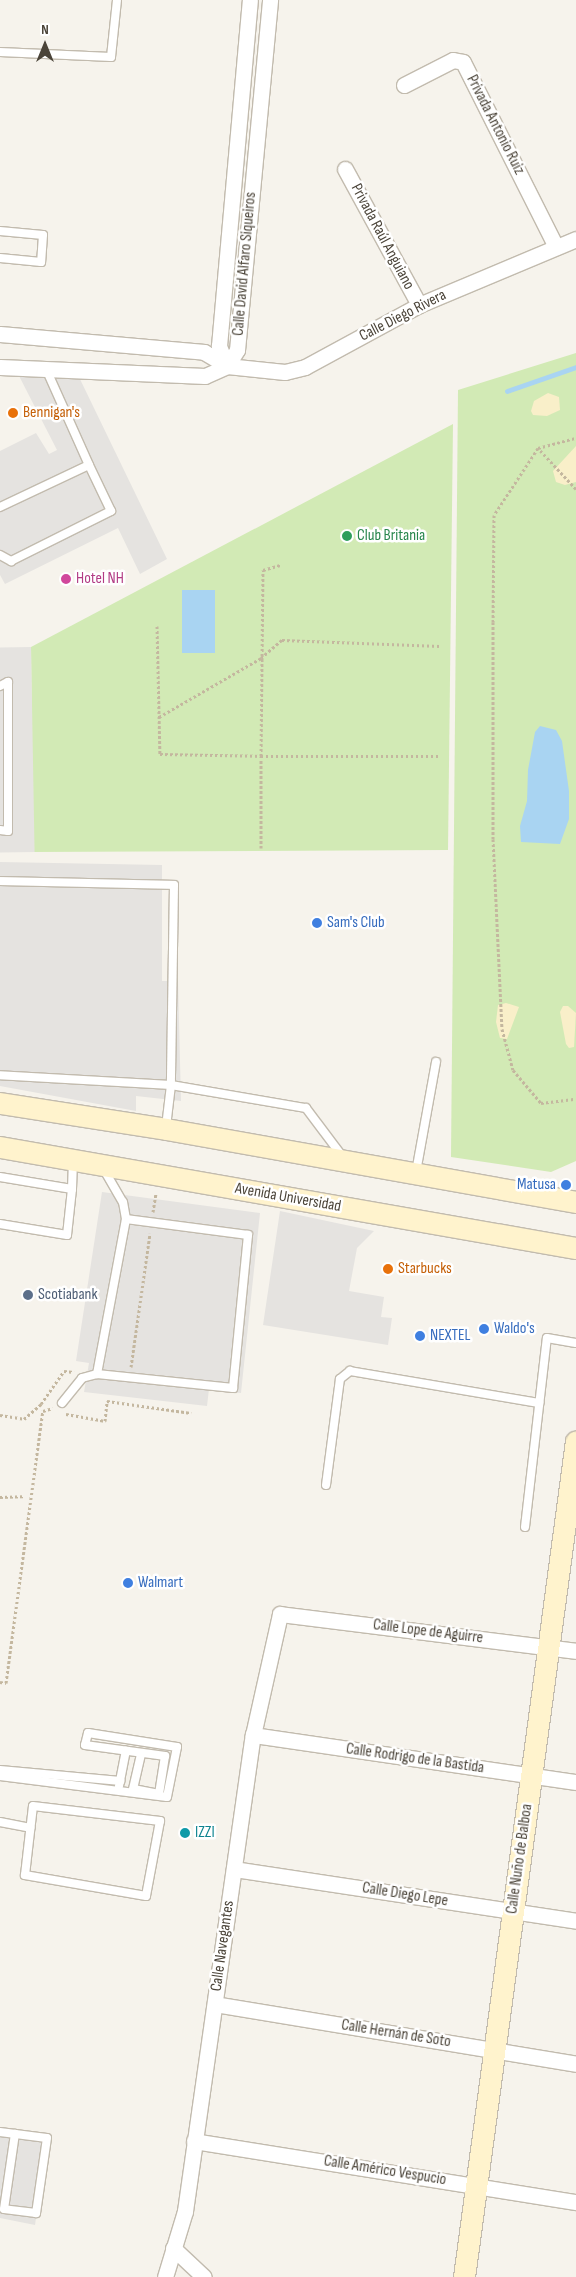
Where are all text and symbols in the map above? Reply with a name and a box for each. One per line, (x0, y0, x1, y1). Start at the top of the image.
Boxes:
north arrow (20, 20, 70, 70)
text: N (41, 21, 49, 38)
street label: Privada Antonio Ruiz (462, 72, 528, 178)
street label: Privada Raúl Anguiano (346, 181, 418, 293)
street label: Calle David Alfaro Siqueiros (229, 191, 261, 337)
street label: Calle Diego Rivera (356, 286, 450, 346)
place label: Bennigan's (23, 403, 80, 423)
marker: Bennigan's (7, 407, 19, 419)
place label: Club Britania (357, 526, 425, 546)
marker: Club Britania (341, 530, 353, 542)
place label: Hotel NH (76, 569, 124, 589)
marker: Hotel NH (60, 573, 72, 585)
place label: Sam's Club (327, 913, 385, 933)
marker: Sam's Club (311, 917, 323, 929)
place label: Matusa (517, 1175, 556, 1195)
street label: Avenida Universidad (234, 1179, 342, 1217)
marker: Matusa (560, 1179, 572, 1191)
place label: Starbucks (398, 1259, 452, 1279)
marker: Starbucks (382, 1263, 394, 1275)
place label: Scotiabank (38, 1285, 98, 1305)
marker: Scotiabank (22, 1289, 34, 1301)
place label: Waldo's (494, 1319, 535, 1339)
marker: Waldo's (478, 1323, 490, 1335)
place label: NEXTEL (430, 1326, 471, 1346)
marker: NEXTEL (414, 1330, 426, 1342)
place label: Walmart (138, 1573, 183, 1593)
marker: Walmart (122, 1577, 134, 1589)
street label: Calle Lope de Aguirre (372, 1616, 484, 1648)
street label: Calle Rodrigo de la Bastida (345, 1740, 485, 1778)
street label: Calle Nuño de Balboa (503, 1803, 537, 1915)
place label: IZZI (195, 1823, 215, 1843)
marker: IZZI (179, 1827, 191, 1839)
street label: Calle Diego Lepe (361, 1879, 449, 1911)
street label: Calle Navegantes (207, 1899, 239, 1993)
street label: Calle Hernán de Soto (340, 2016, 452, 2052)
street label: Calle Américo Vespucio (322, 2152, 448, 2190)

